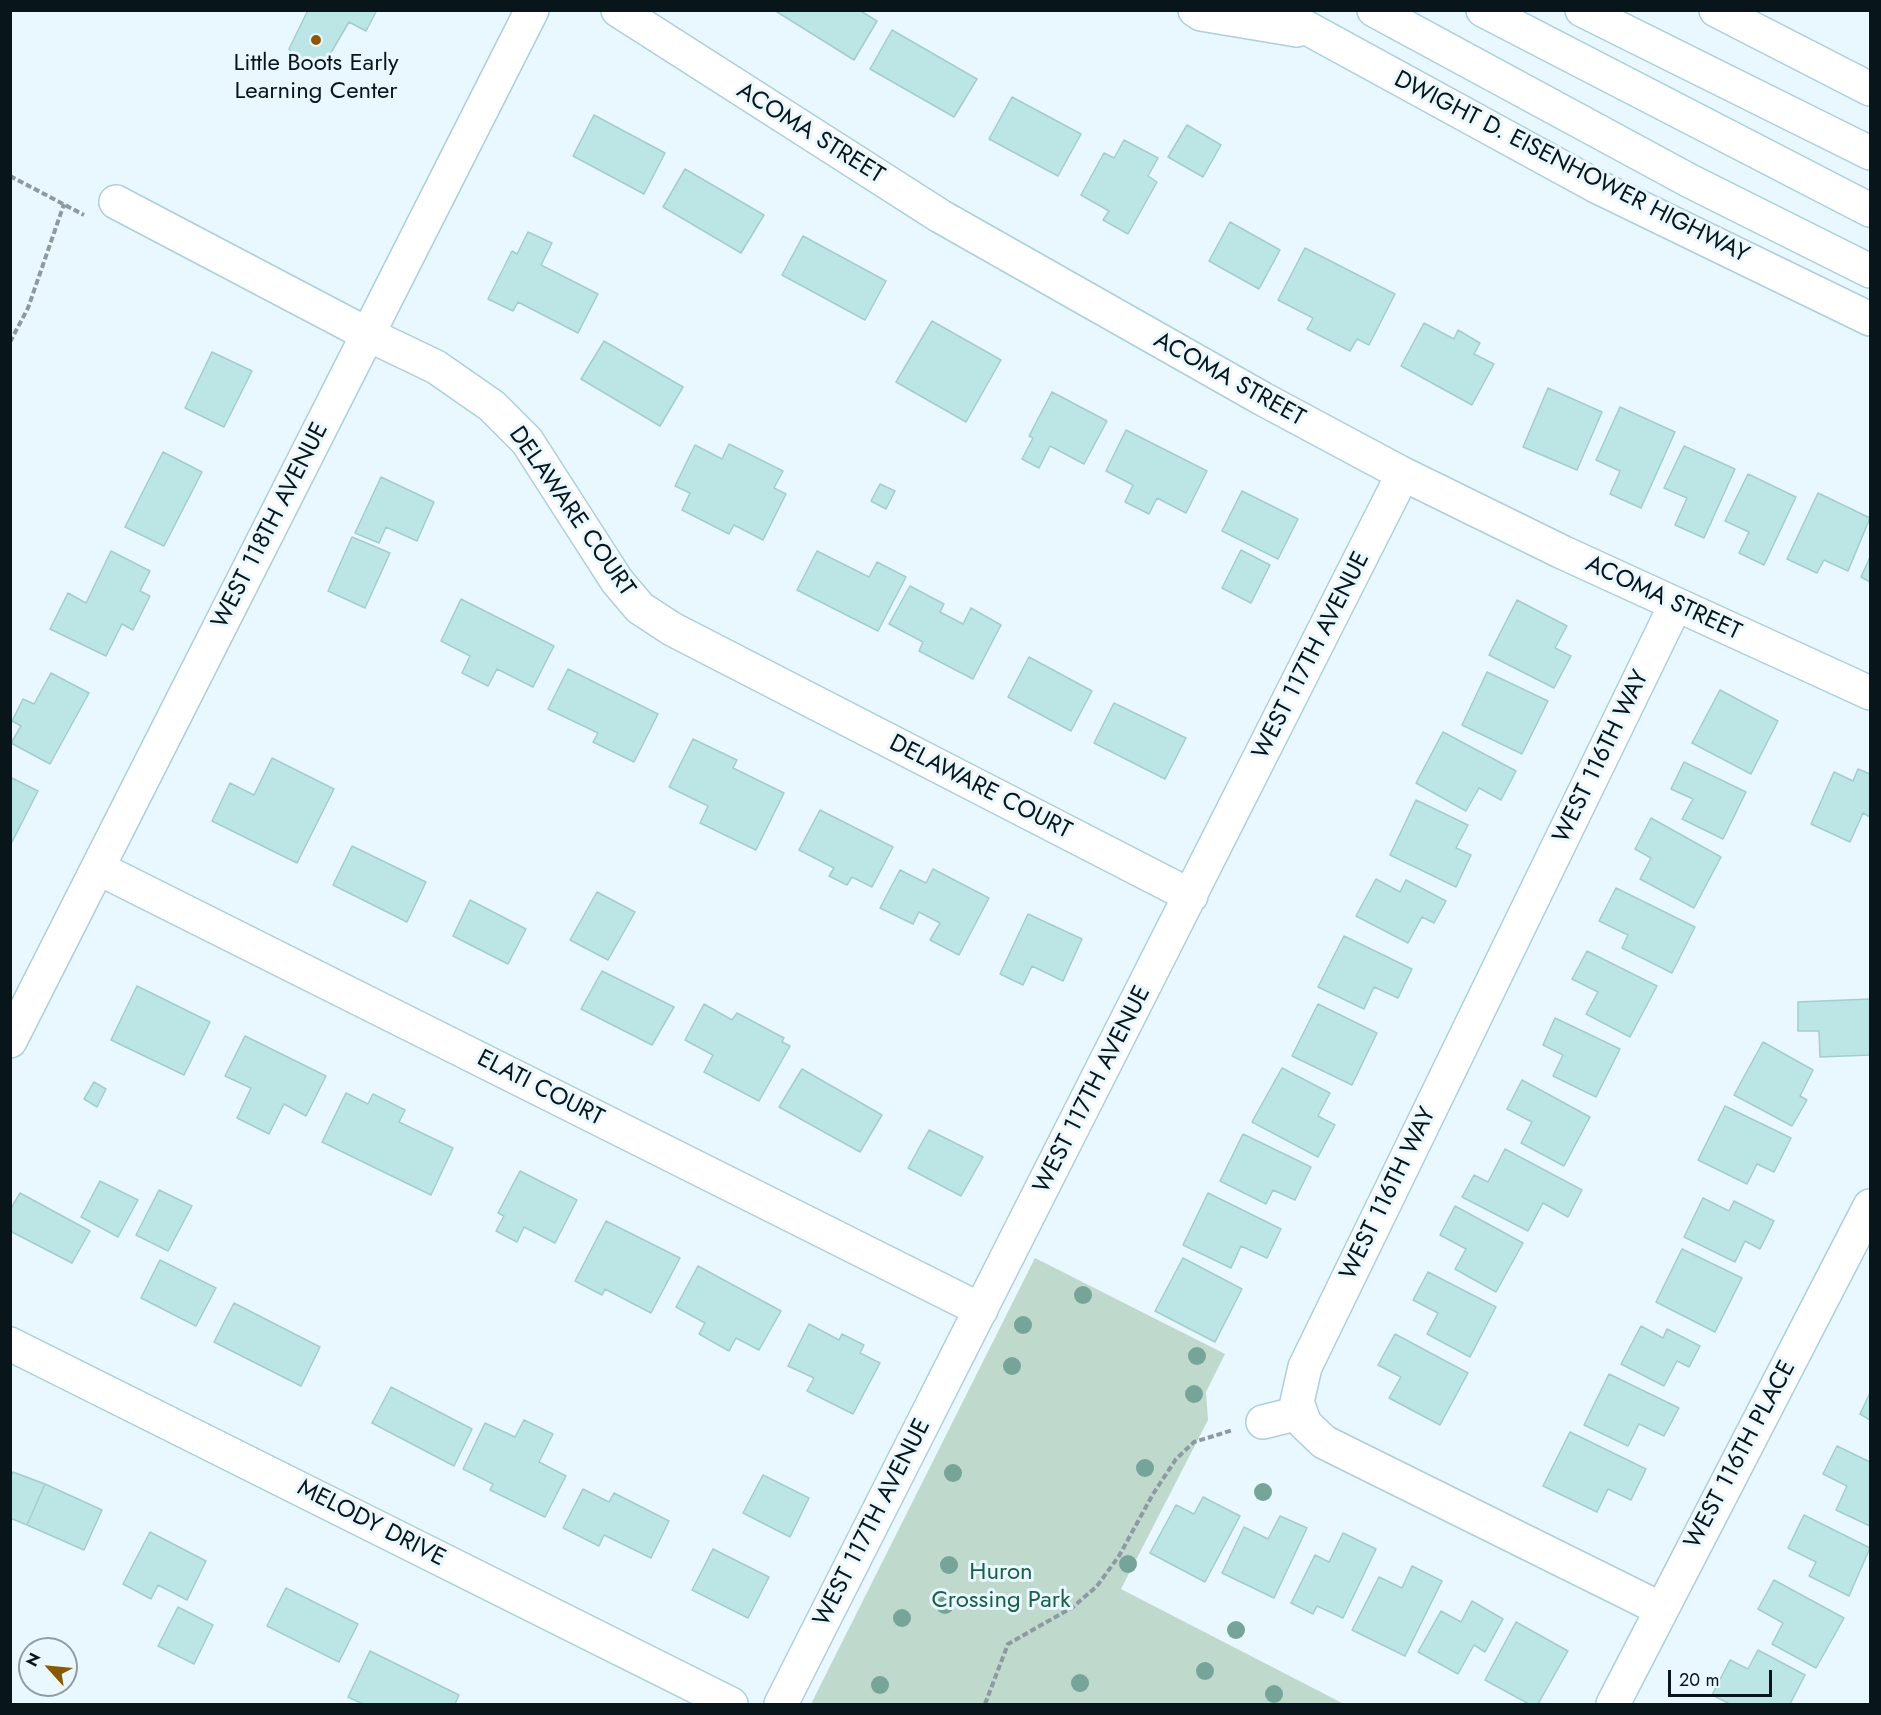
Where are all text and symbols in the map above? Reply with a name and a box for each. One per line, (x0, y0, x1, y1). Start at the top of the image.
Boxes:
marker: Little Boots Early Learning Center (309, 33, 323, 47)
place label: Little Boots Early Learning Center (234, 50, 398, 106)
street label: DWIGHT D. EISENHOWER HIGHWAY (1389, 66, 1753, 270)
street label: ACOMA STREET (731, 77, 889, 191)
street label: ACOMA STREET (1148, 327, 1310, 433)
street label: WEST 118TH AVENUE (207, 418, 335, 634)
street label: DELAWARE COURT (502, 422, 640, 602)
street label: WEST 117TH AVENUE (1247, 548, 1377, 764)
street label: ACOMA STREET (1581, 550, 1745, 648)
street label: WEST 116TH WAY (1548, 666, 1656, 848)
street label: DELAWARE COURT (884, 730, 1076, 846)
street label: WEST 117TH AVENUE (1028, 982, 1158, 1198)
street label: ELATI COURT (472, 1045, 608, 1133)
street label: WEST 116TH WAY (1335, 1103, 1443, 1285)
street label: WEST 116TH PLACE (1679, 1356, 1803, 1554)
street label: WEST 117TH AVENUE (808, 1415, 938, 1631)
street label: MELODY DRIVE (292, 1474, 450, 1574)
park label: Huron Crossing Park (931, 1559, 1071, 1615)
north arrow (18, 1637, 78, 1697)
text: N (20, 1649, 46, 1670)
scale bar (1671, 1658, 1774, 1696)
text: 20 m (1679, 1667, 1719, 1693)

